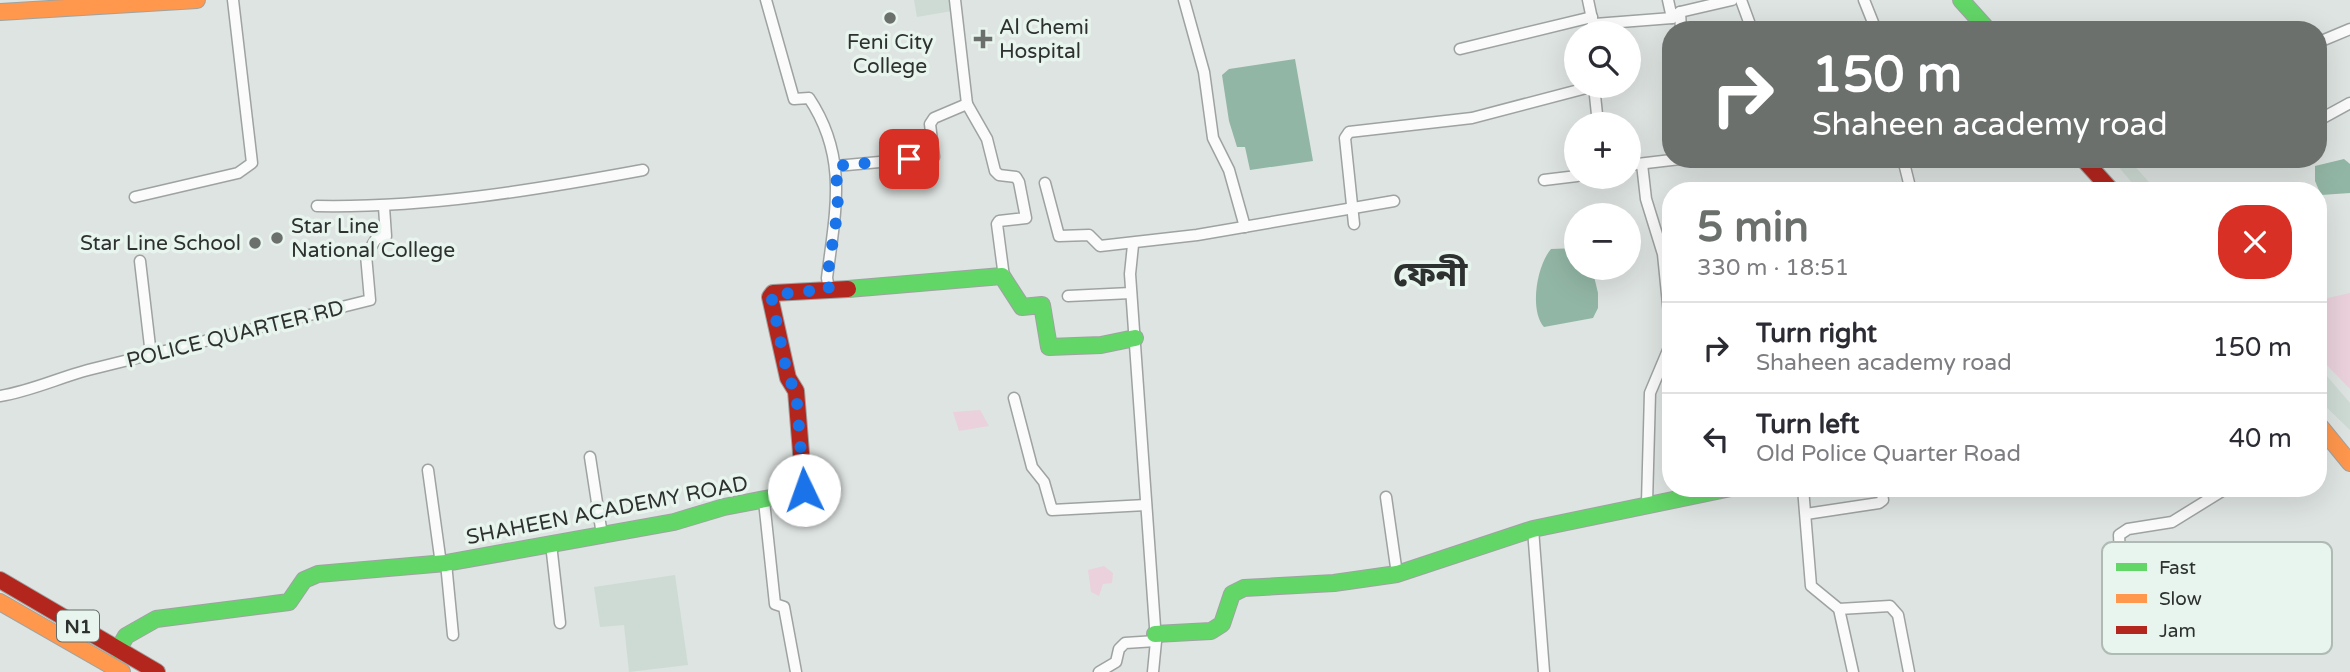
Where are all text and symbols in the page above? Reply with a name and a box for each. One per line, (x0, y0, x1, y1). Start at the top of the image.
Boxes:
marker: Feni City College (882, 10, 898, 26)
place label: Al Chemi Hospital (999, 15, 1089, 64)
map controls (1564, 21, 1641, 280)
button: search (1564, 21, 1641, 98)
marker: Al Chemi Hospital (973, 29, 993, 49)
place label: Feni City College (847, 30, 933, 79)
text: 150 m (1812, 46, 1962, 105)
icon: right (1697, 49, 1788, 140)
text: Shaheen academy road (1812, 106, 2168, 144)
button: + (1564, 112, 1641, 189)
pin (879, 129, 939, 189)
icon: arrive (890, 140, 928, 178)
text: 5 min (1697, 202, 1809, 253)
button: − (1564, 203, 1641, 280)
button: close (2218, 205, 2292, 279)
place label: Star Line National College (291, 214, 455, 263)
marker: Star Line National College (269, 230, 285, 246)
place label: Star Line School (80, 231, 241, 256)
marker: Star Line School (247, 235, 263, 251)
district label: ফেনী (1393, 254, 1468, 296)
text: 330 m · 18:51 (1697, 254, 1849, 282)
street label: POLICE QUARTER RD (124, 295, 346, 374)
text: Turn right (1756, 318, 1877, 349)
icon: right (1697, 329, 1735, 367)
text: 150 m (2212, 332, 2292, 363)
text: Shaheen academy road (1756, 349, 2012, 377)
text: Turn left (1756, 409, 1859, 440)
icon: left (1697, 420, 1735, 458)
text: 40 m (2229, 423, 2292, 454)
text: Old Police Quarter Road (1756, 440, 2021, 468)
position arrow (767, 453, 841, 527)
street label: SHAHEEN ACADEMY ROAD (464, 471, 750, 550)
legend (2102, 542, 2332, 654)
text: Fast (2159, 557, 2196, 579)
text: Slow (2159, 588, 2202, 610)
road number: N1 (57, 610, 99, 642)
text: Jam (2159, 620, 2196, 642)

